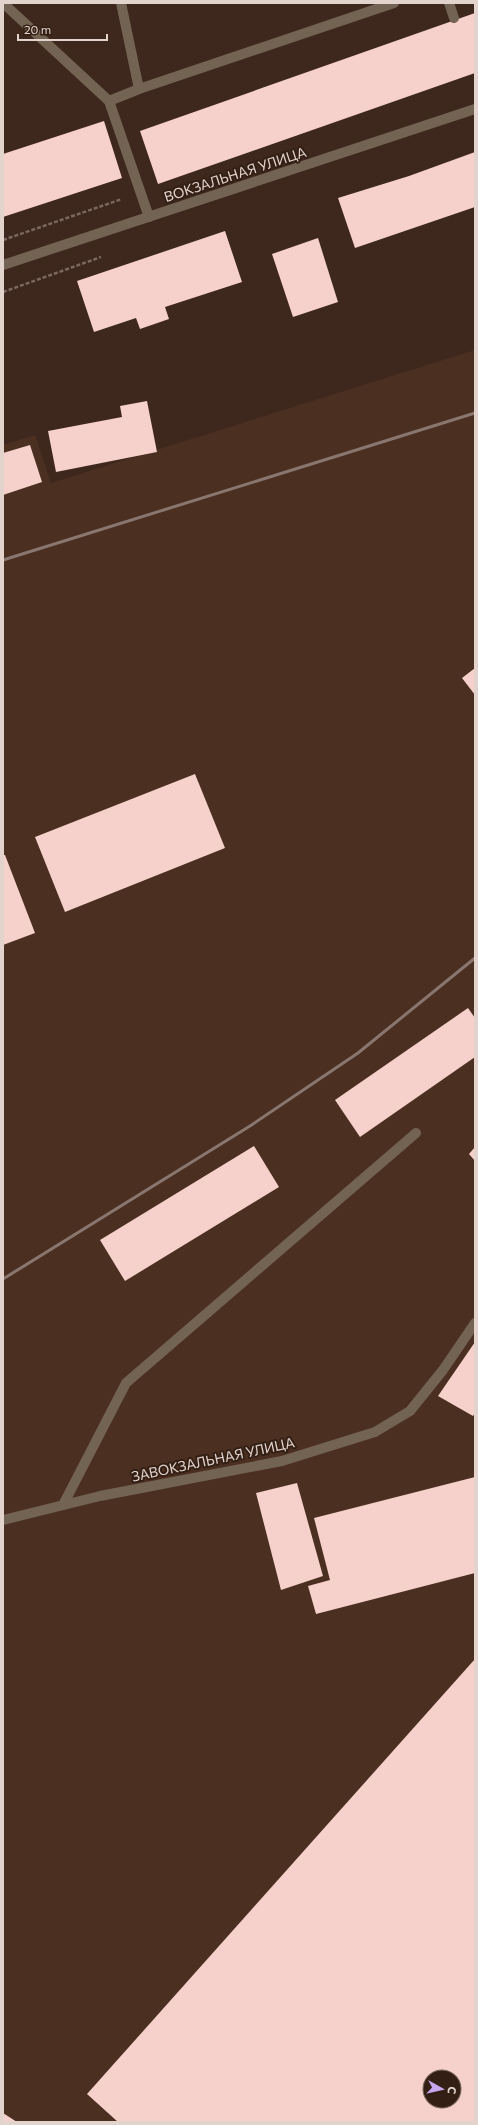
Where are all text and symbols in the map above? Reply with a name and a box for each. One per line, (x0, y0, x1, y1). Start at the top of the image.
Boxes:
scale bar (18, 16, 107, 42)
text: 20 m (24, 22, 51, 36)
street label: ВОКЗАЛЬНАЯ УЛИЦА (162, 143, 309, 205)
street label: ЗАВОКЗАЛЬНАЯ УЛИЦА (130, 1433, 296, 1485)
north arrow (422, 2069, 462, 2109)
text: С (445, 2086, 459, 2096)

